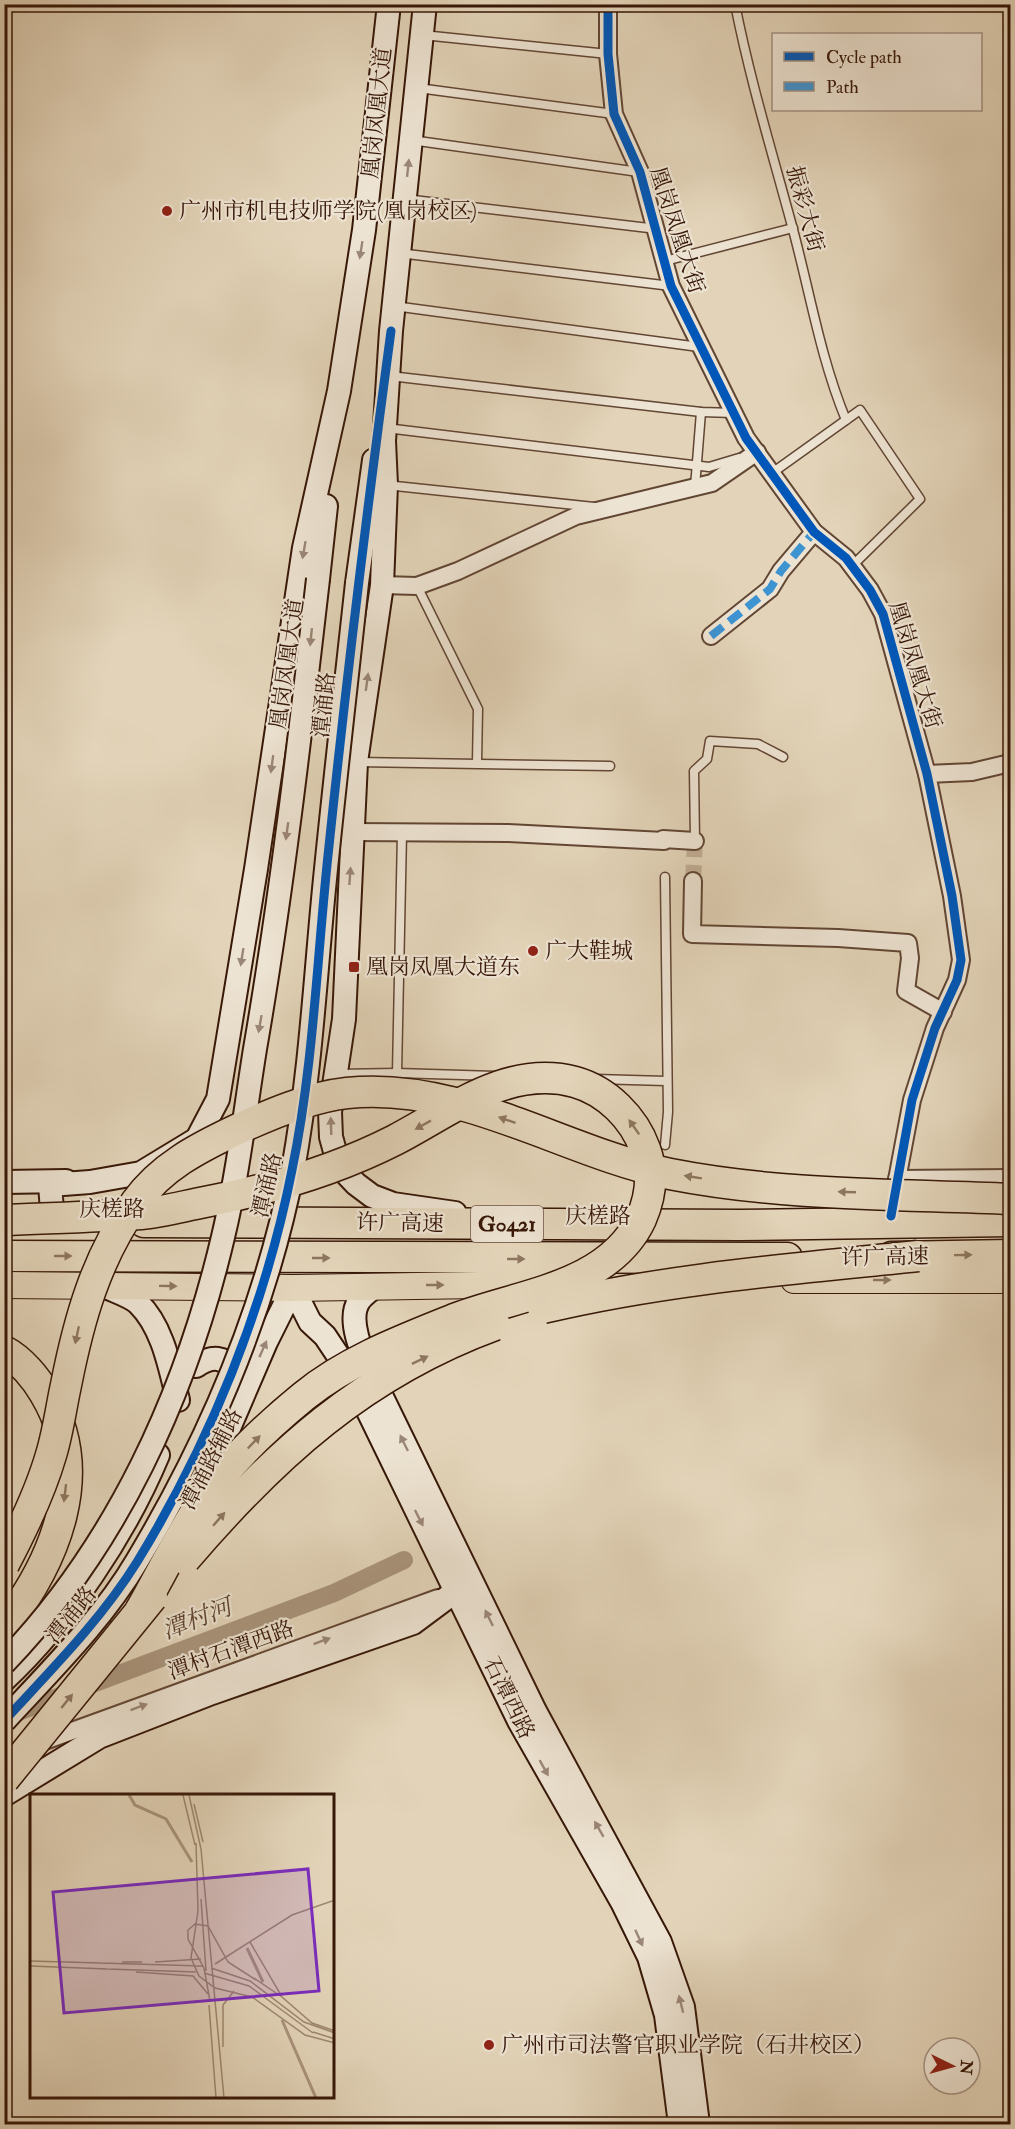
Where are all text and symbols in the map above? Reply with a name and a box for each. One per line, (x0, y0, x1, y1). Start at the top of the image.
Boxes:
legend (772, 33, 982, 111)
street label: 凰岗凤凰大道 (356, 46, 398, 180)
text: Cycle path (826, 46, 902, 69)
text: Path (826, 76, 859, 99)
one-way arrow (403, 158, 413, 177)
street label: 凰岗凤凰大街 (643, 163, 711, 297)
street label: 振彩大街 (780, 163, 830, 255)
place label: 广州市机电技师学院(凰岗校区) (179, 197, 477, 225)
marker: 广州市机电技师学院(凰岗校区) (160, 204, 174, 218)
one-way arrow (356, 241, 365, 260)
one-way arrow (299, 541, 308, 560)
street label: 凰岗凤凰大道 (264, 597, 310, 731)
street label: 凰岗凤凰大街 (882, 598, 948, 732)
one-way arrow (307, 628, 316, 647)
street label: 潭涌路 (307, 671, 341, 739)
one-way arrow (363, 673, 372, 692)
one-way arrow (267, 755, 276, 774)
one-way arrow (282, 821, 292, 840)
one-way arrow (345, 867, 355, 886)
place label: 广大鞋城 (545, 937, 633, 965)
marker: 广大鞋城 (526, 944, 540, 958)
one-way arrow (237, 947, 246, 966)
place label: 凰岗凤凰大道东 (366, 953, 520, 981)
marker: 凰岗凤凰大道东 (347, 960, 361, 974)
one-way arrow (255, 1014, 264, 1033)
one-way arrow (498, 1115, 516, 1124)
one-way arrow (326, 1116, 336, 1135)
one-way arrow (628, 1119, 640, 1135)
one-way arrow (414, 1120, 431, 1130)
street label: 潭涌路 (246, 1150, 288, 1220)
one-way arrow (683, 1173, 702, 1182)
one-way arrow (838, 1187, 857, 1196)
street label: 庆槎路 (79, 1195, 145, 1223)
street label: 庆槎路 (565, 1202, 631, 1230)
road number: G0421 (471, 1206, 543, 1242)
street label: 许广高速 (356, 1208, 444, 1238)
street label: 许广高速 (841, 1242, 929, 1272)
one-way arrow (53, 1251, 72, 1261)
one-way arrow (953, 1251, 972, 1260)
one-way arrow (311, 1253, 330, 1263)
one-way arrow (506, 1254, 525, 1264)
one-way arrow (872, 1275, 891, 1285)
one-way arrow (425, 1280, 444, 1290)
one-way arrow (158, 1281, 177, 1291)
one-way arrow (71, 1326, 81, 1344)
one-way arrow (258, 1339, 268, 1357)
one-way arrow (411, 1355, 428, 1364)
street label: 潭涌路辅路 (174, 1404, 248, 1514)
one-way arrow (247, 1434, 261, 1449)
one-way arrow (400, 1434, 409, 1451)
one-way arrow (60, 1484, 70, 1503)
one-way arrow (414, 1509, 424, 1527)
one-way arrow (212, 1512, 225, 1527)
street label: 潭涌路 (39, 1581, 103, 1649)
water label: 潭村河 (158, 1590, 240, 1646)
one-way arrow (485, 1610, 494, 1627)
street label: 潭村石潭西路 (164, 1614, 298, 1686)
one-way arrow (313, 1635, 331, 1645)
street label: 石潭西路 (477, 1652, 541, 1744)
one-way arrow (61, 1693, 73, 1708)
one-way arrow (130, 1702, 148, 1712)
one-way arrow (539, 1759, 549, 1776)
inset map (30, 1794, 334, 2099)
one-way arrow (594, 1820, 604, 1837)
one-way arrow (635, 1929, 644, 1946)
one-way arrow (676, 1995, 686, 2013)
place label: 广州市司法警官职业学院（石井校区） (501, 2031, 875, 2059)
north arrow (922, 2036, 982, 2096)
marker: 广州市司法警官职业学院（石井校区） (482, 2038, 496, 2052)
text: N (955, 2058, 977, 2076)

